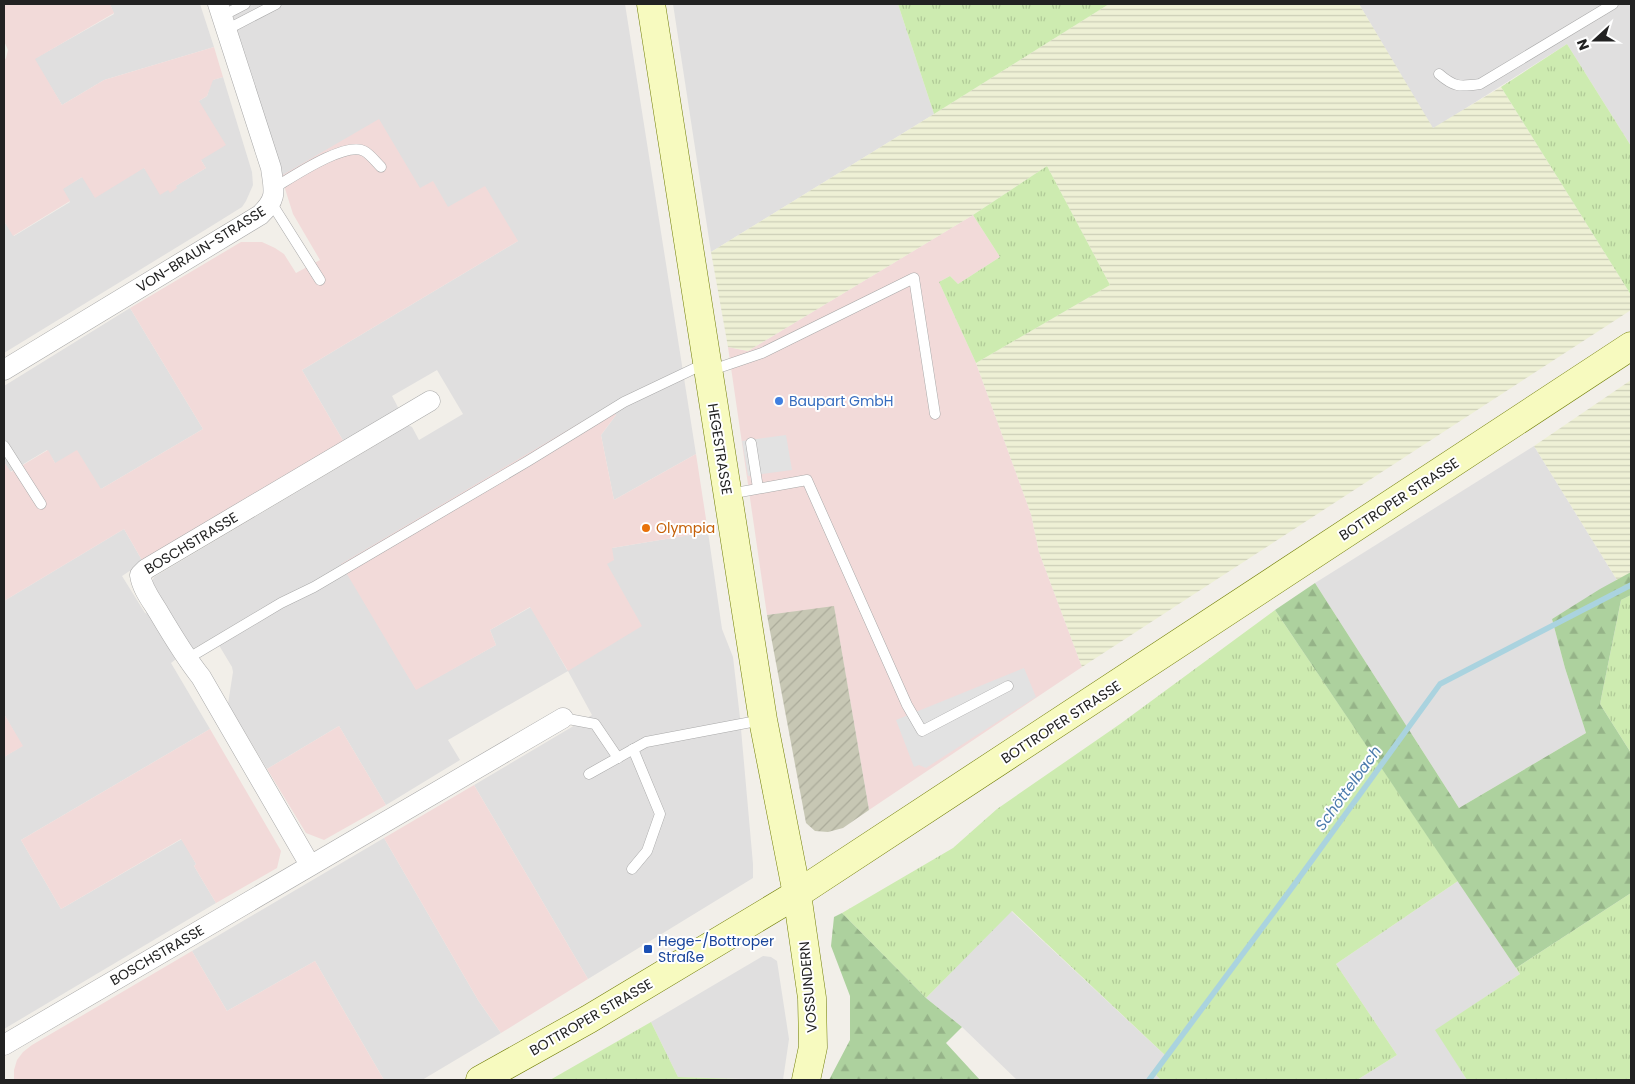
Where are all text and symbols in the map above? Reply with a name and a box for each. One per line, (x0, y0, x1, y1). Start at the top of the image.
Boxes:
north arrow (1570, 15, 1620, 65)
text: N (1572, 36, 1594, 53)
street label: VON-BRAUN-STRASSE (133, 201, 269, 297)
place label: Baupart GmbH (789, 391, 893, 411)
marker: Baupart GmbH (773, 395, 785, 407)
street label: HEGESTRASSE (703, 402, 737, 496)
street label: BOTTROPER STRASSE (1335, 453, 1463, 545)
street label: BOSCHSTRASSE (141, 507, 241, 579)
place label: Olympia (656, 518, 715, 538)
marker: Olympia (640, 522, 652, 534)
street label: BOTTROPER STRASSE (997, 676, 1125, 768)
water label: Schöttelbach (1310, 741, 1386, 835)
street label: BOSCHSTRASSE (106, 920, 208, 990)
place label: Hege-/Bottroper Straße (658, 931, 774, 967)
street label: VOSSUNDERN (794, 940, 822, 1034)
marker: Hege-/Bottroper Straße (642, 943, 654, 955)
street label: BOTTROPER STRASSE (526, 974, 656, 1060)

